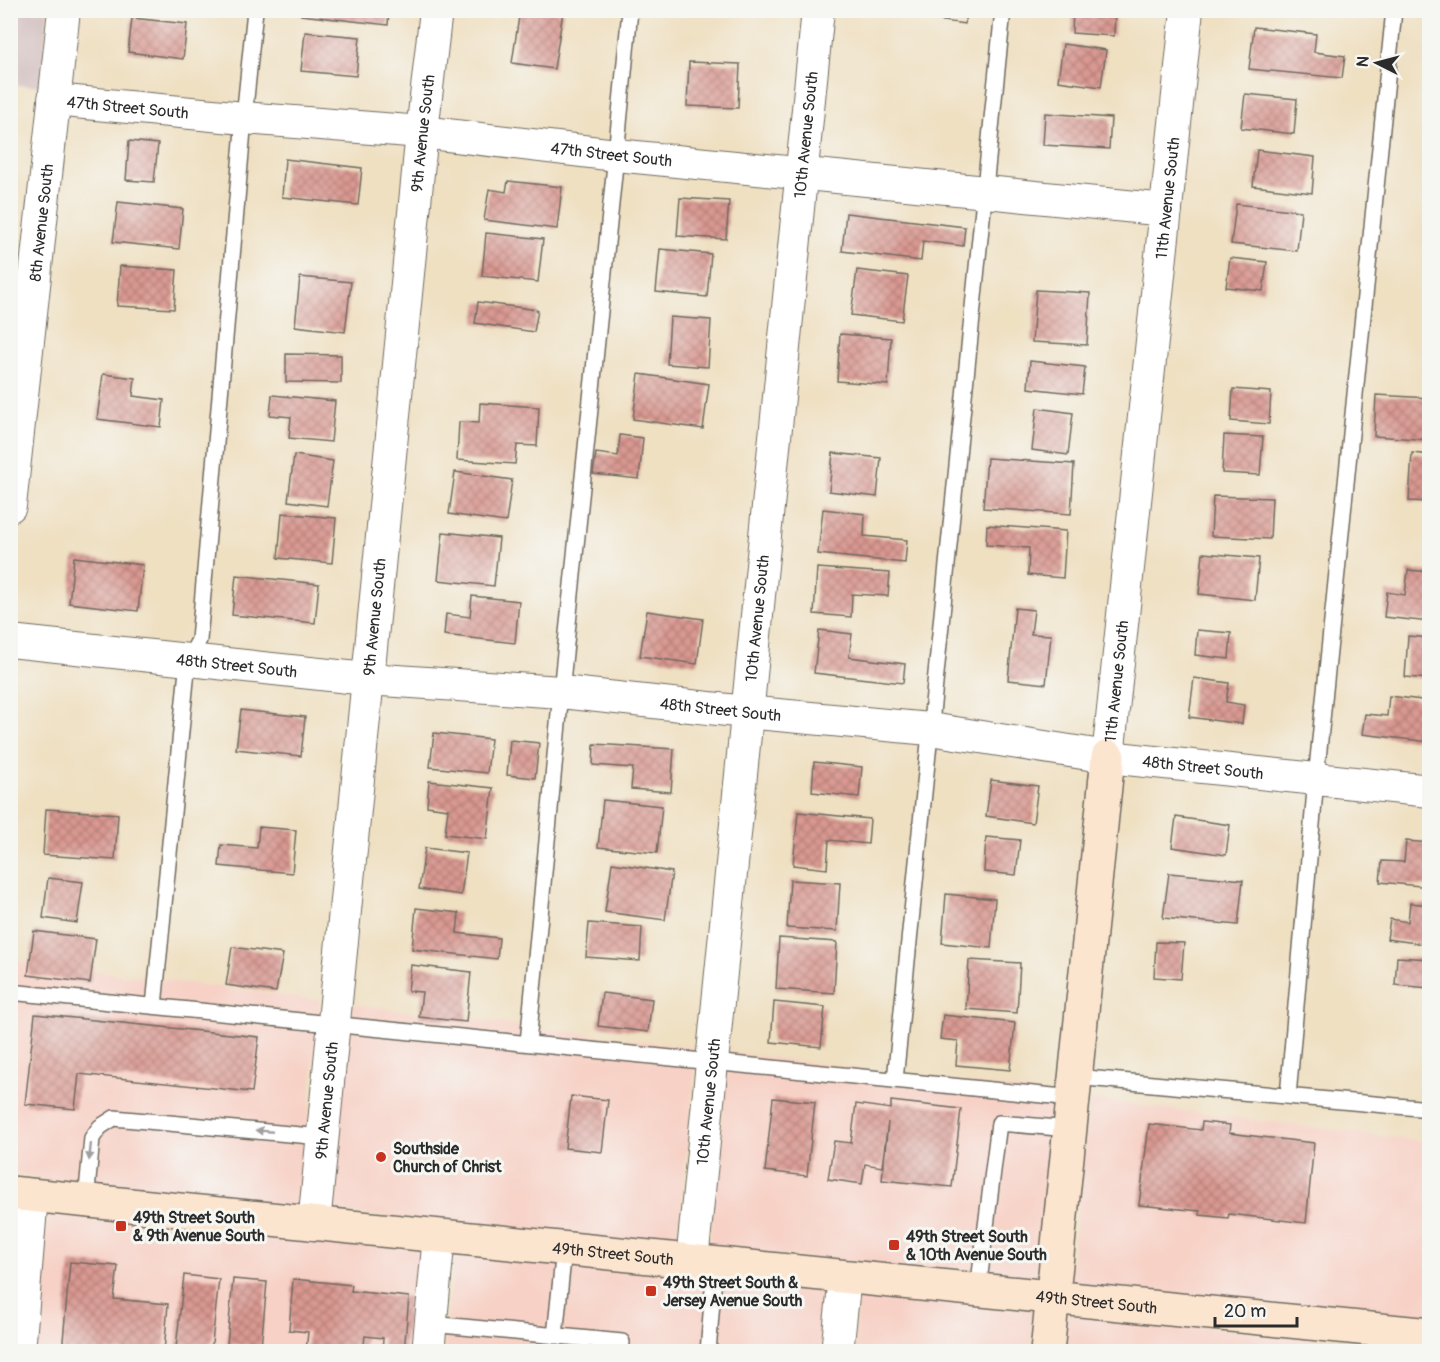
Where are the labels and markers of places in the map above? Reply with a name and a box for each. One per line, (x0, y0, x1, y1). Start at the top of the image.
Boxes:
place label: Southside Church of Christ (393, 1139, 502, 1177)
marker: Southside Church of Christ (374, 1150, 388, 1164)
place label: 49th Street South & 9th Avenue South (133, 1208, 265, 1246)
marker: 49th Street South & 9th Avenue South (114, 1219, 128, 1233)
place label: 49th Street South & 10th Avenue South (906, 1227, 1047, 1265)
marker: 49th Street South & 10th Avenue South (887, 1238, 901, 1252)
place label: 49th Street South & Jersey Avenue South (663, 1273, 803, 1311)
marker: 49th Street South & Jersey Avenue South (644, 1284, 658, 1298)

